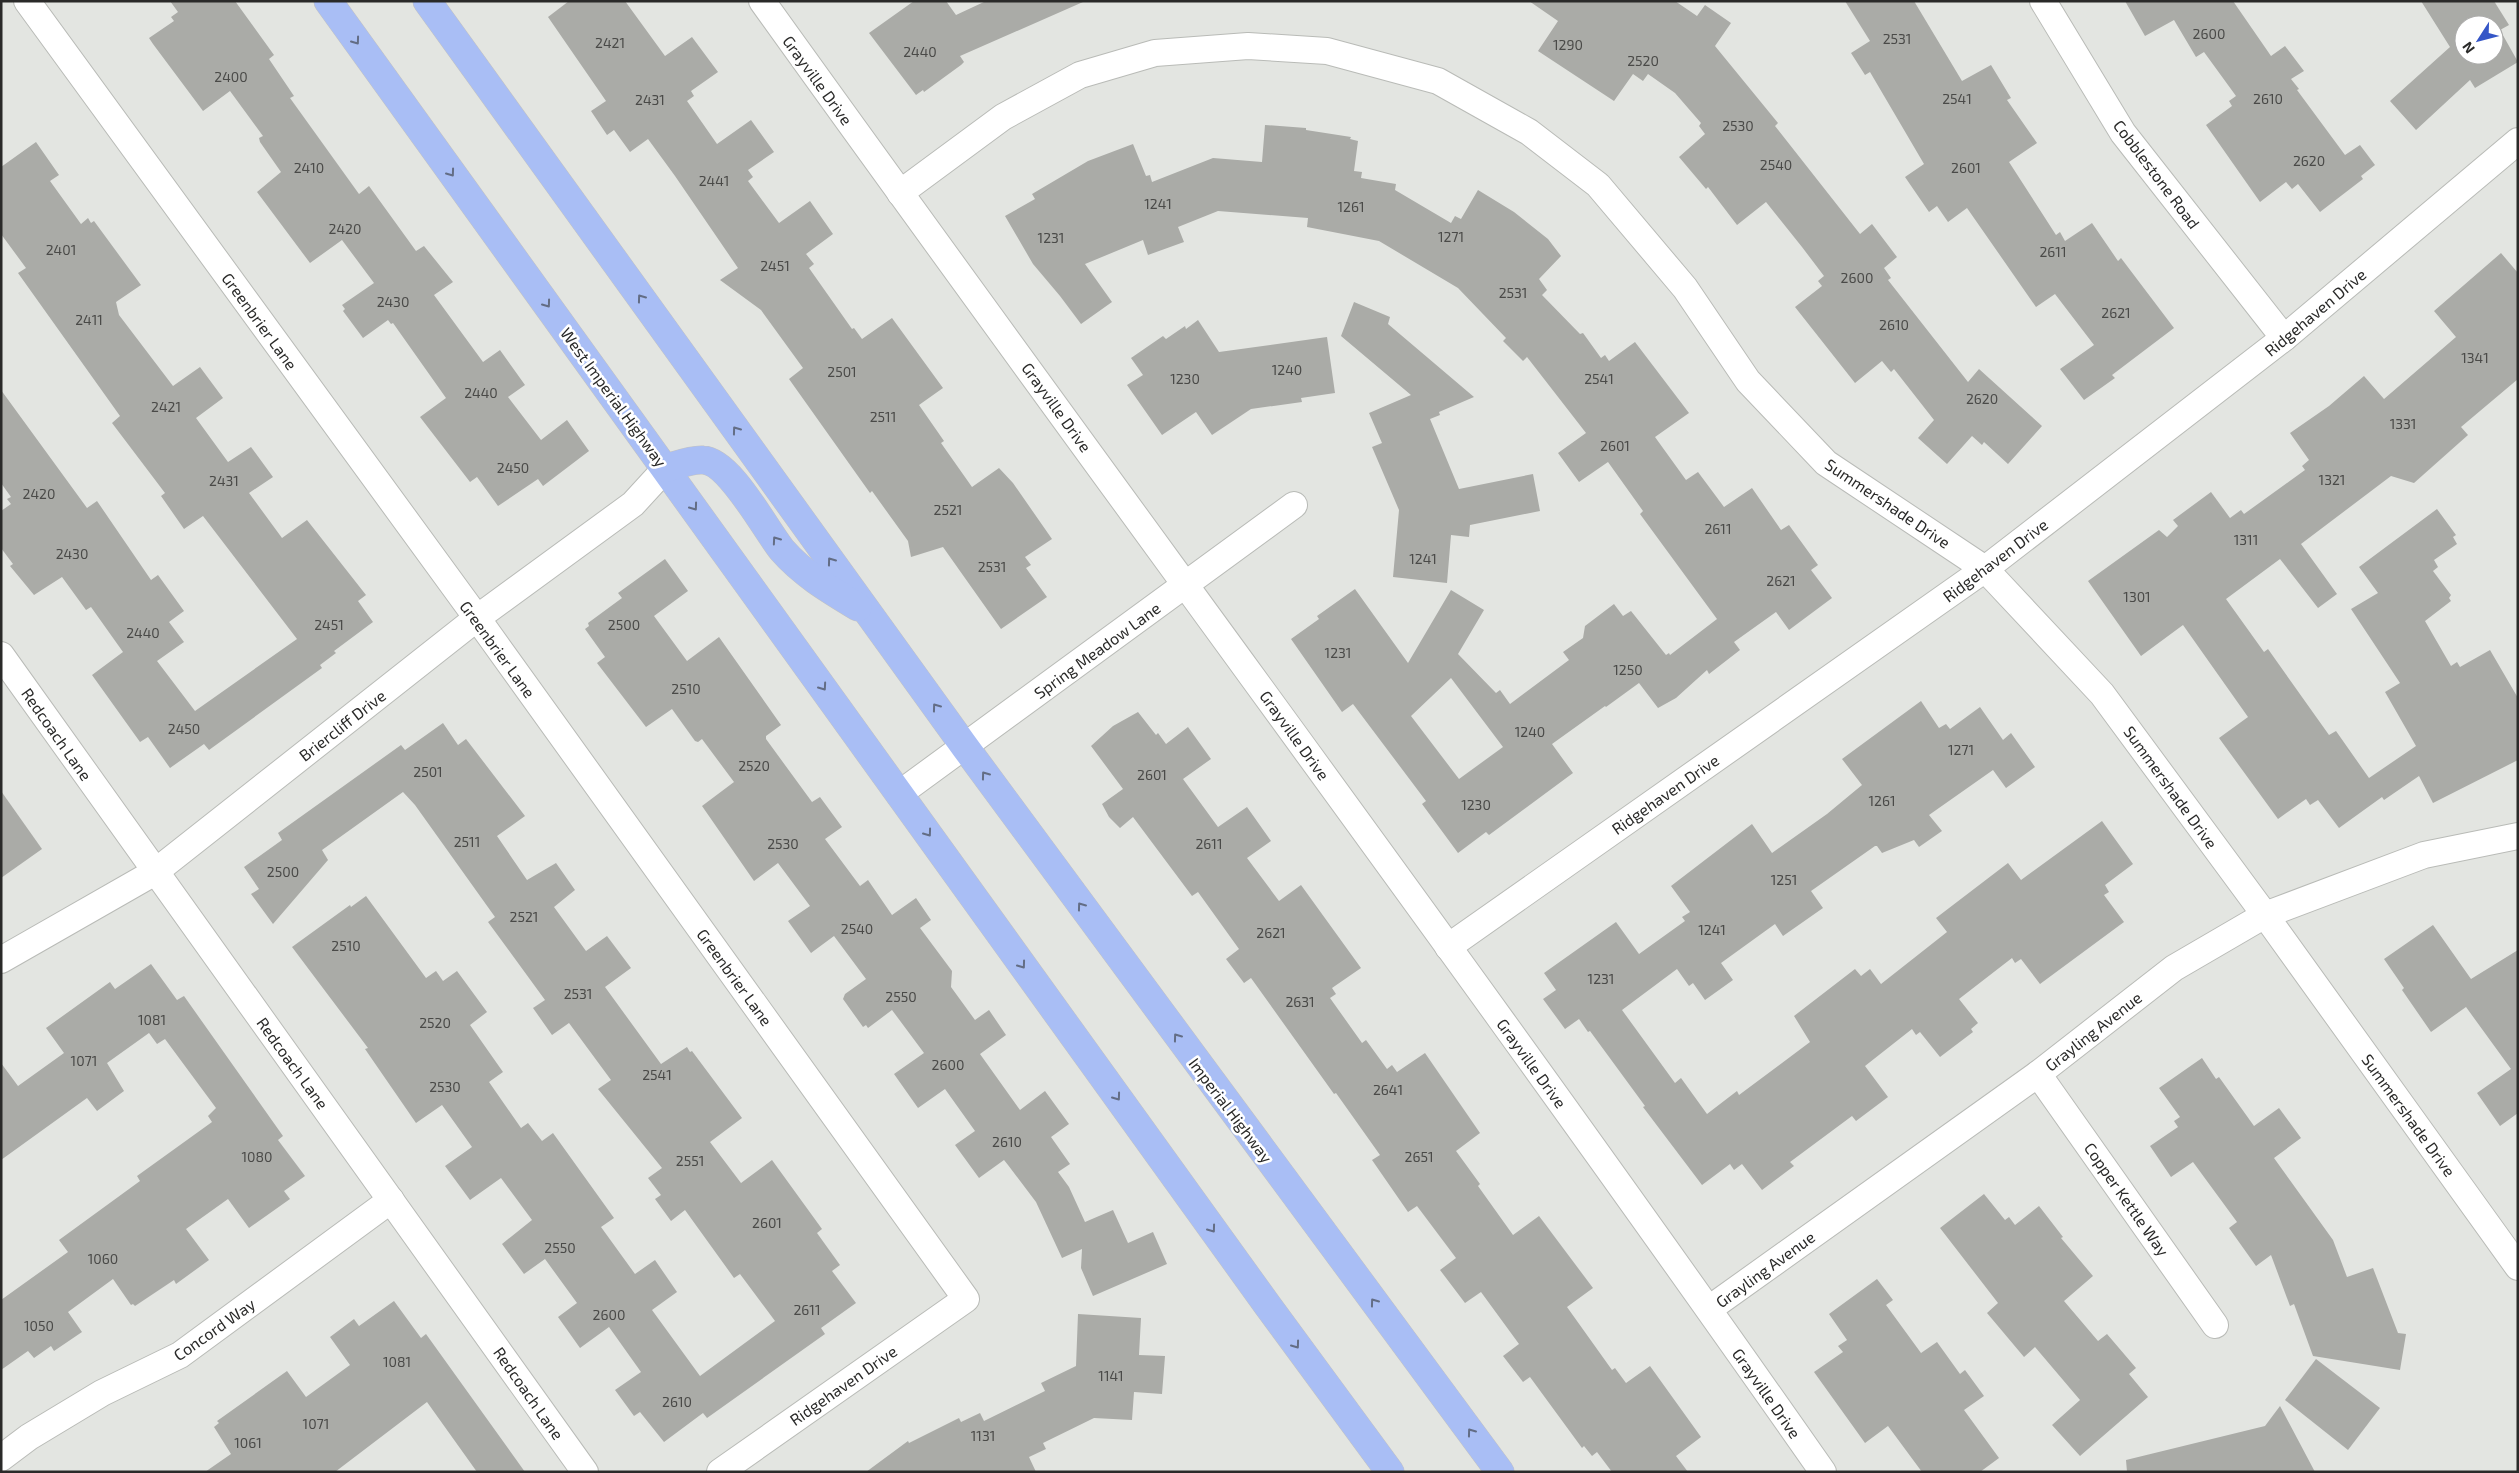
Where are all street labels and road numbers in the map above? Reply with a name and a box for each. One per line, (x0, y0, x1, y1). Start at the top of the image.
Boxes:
street label: Grayville Drive (779, 32, 857, 128)
street label: Cobblestone Road (2110, 116, 2204, 232)
street label: Ridgehaven Drive (2260, 264, 2370, 360)
street label: Greenbrier Lane (218, 269, 302, 373)
street label: West Imperial Highway (557, 324, 671, 471)
street label: Grayville Drive (1018, 359, 1096, 455)
street label: Summershade Drive (1822, 454, 1954, 552)
street label: Ridgehaven Drive (1939, 514, 2051, 606)
street label: Greenbrier Lane (456, 597, 540, 701)
street label: Spring Meadow Lane (1030, 598, 1164, 702)
street label: Redcoach Lane (18, 684, 96, 784)
street label: Briercliff Drive (295, 685, 389, 765)
street label: Grayville Drive (1256, 687, 1334, 783)
street label: Summershade Drive (2120, 722, 2222, 852)
street label: Ridgehaven Drive (1608, 750, 1722, 838)
street label: Greenbrier Lane (693, 925, 777, 1029)
street label: Grayling Avenue (2041, 987, 2145, 1075)
street label: Redcoach Lane (253, 1013, 333, 1113)
street label: Grayville Drive (1493, 1015, 1571, 1111)
street label: Summershade Drive (2358, 1050, 2460, 1180)
street label: Imperial Highway (1185, 1054, 1277, 1167)
street label: Copper Kettle Way (2081, 1139, 2174, 1260)
street label: Grayling Avenue (1712, 1227, 1818, 1311)
street label: Concord Way (170, 1294, 259, 1364)
street label: Ridgehaven Drive (786, 1341, 900, 1429)
street label: Redcoach Lane (490, 1343, 568, 1443)
street label: Grayville Drive (1729, 1344, 1805, 1442)

